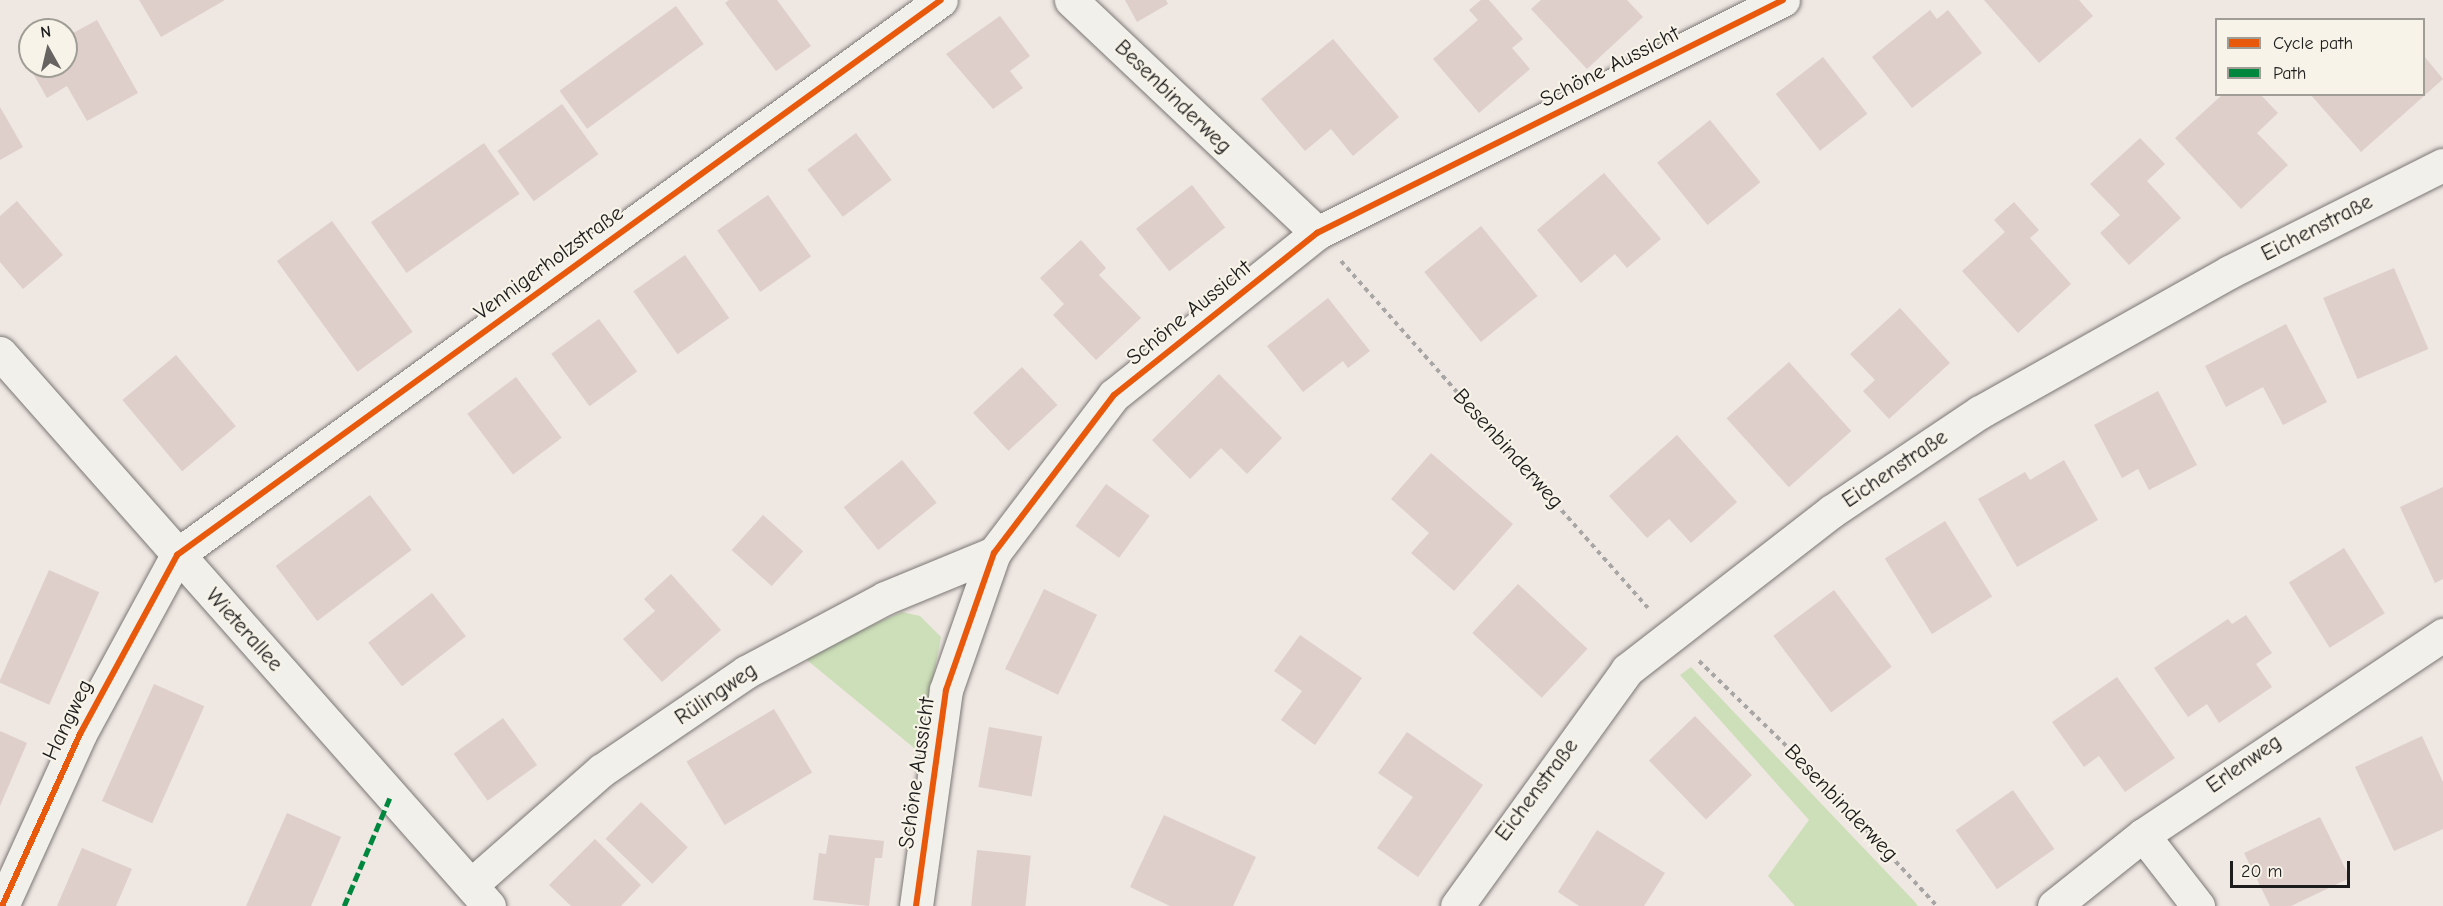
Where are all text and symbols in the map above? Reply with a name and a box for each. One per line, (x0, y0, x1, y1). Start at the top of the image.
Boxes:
north arrow (18, 18, 78, 78)
legend (2215, 18, 2425, 96)
street label: Schöne Aussicht (1536, 21, 1684, 113)
text: N (39, 23, 52, 42)
text: Cycle path (2273, 33, 2353, 54)
street label: Besenbinderweg (1109, 34, 1237, 160)
text: Path (2273, 63, 2306, 84)
street label: Eichenstraße (2257, 189, 2377, 267)
street label: Vennigerholzstraße (469, 200, 629, 326)
street label: Schöne Aussicht (1121, 255, 1257, 371)
street label: Besenbinderweg (1447, 383, 1569, 515)
street label: Eichenstraße (1837, 424, 1953, 514)
street label: Wieterallee (200, 583, 288, 677)
street label: Rülingweg (670, 657, 762, 731)
street label: Hangweg (37, 675, 99, 765)
street label: Schöne Aussicht (893, 696, 941, 850)
street label: Erlenweg (2201, 729, 2287, 799)
street label: Eichenstraße (1490, 734, 1584, 846)
street label: Besenbinderweg (1778, 739, 1904, 867)
scale bar (2233, 849, 2353, 887)
text: 20 m (2241, 861, 2282, 882)

